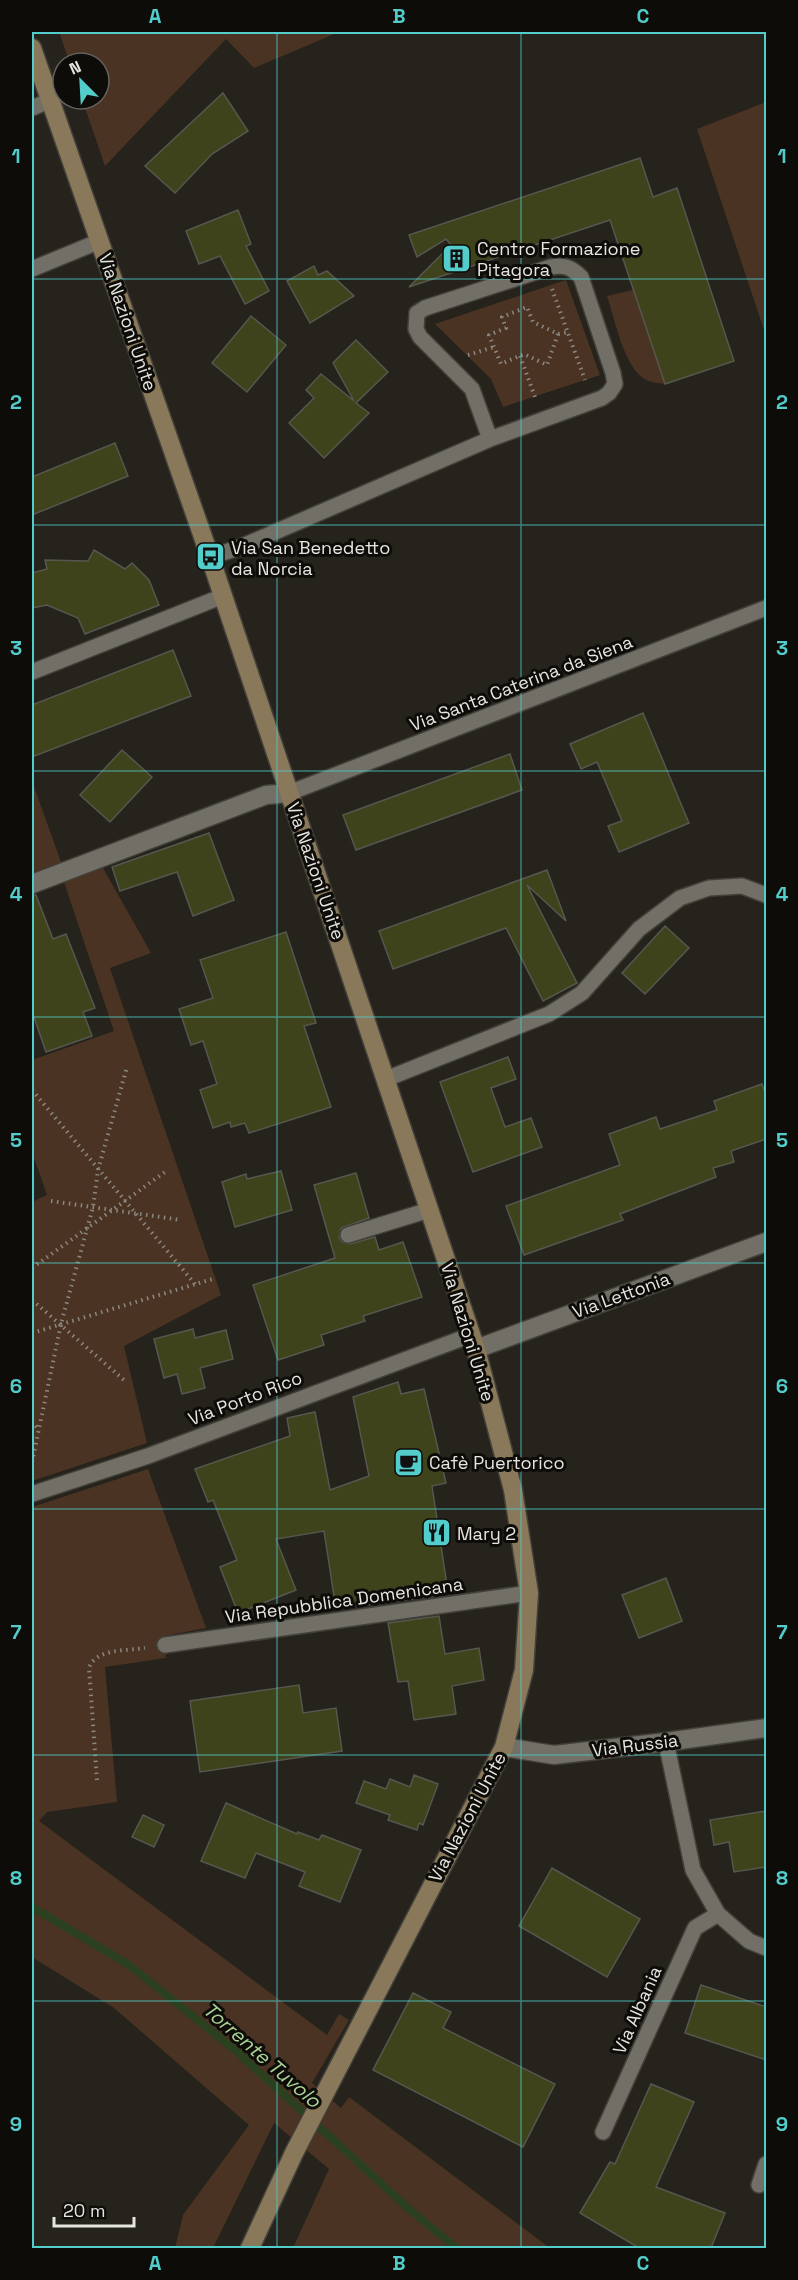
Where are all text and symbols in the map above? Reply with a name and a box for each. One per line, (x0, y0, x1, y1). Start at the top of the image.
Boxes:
text: A (149, 3, 162, 29)
text: B (392, 3, 406, 29)
text: C (637, 3, 650, 29)
north arrow (51, 51, 111, 111)
text: N (66, 56, 84, 80)
text: 1 (11, 143, 21, 169)
text: 1 (777, 143, 787, 169)
place label: Centro Formazione Pitagora (477, 237, 640, 281)
building icon: Centro Formazione Pitagora (440, 242, 472, 274)
street label: Via Nazioni Unite (94, 250, 162, 394)
text: 2 (10, 389, 22, 415)
text: 2 (776, 389, 788, 415)
place label: Via San Benedetto da Norcia (231, 536, 390, 580)
bus stop icon: Via San Benedetto da Norcia (194, 541, 226, 573)
street label: Via Santa Caterina da Siena (406, 630, 636, 736)
text: 3 (10, 635, 22, 661)
text: 3 (776, 635, 788, 661)
street label: Via Nazioni Unite (282, 799, 350, 943)
text: 4 (10, 881, 23, 907)
text: 4 (776, 881, 789, 907)
text: 5 (10, 1127, 22, 1153)
text: 5 (776, 1127, 788, 1153)
street label: Via Nazioni Unite (436, 1260, 500, 1404)
street label: Via Lettonia (569, 1267, 673, 1323)
street label: Via Porto Rico (185, 1366, 305, 1430)
text: 6 (10, 1373, 22, 1399)
text: 6 (776, 1373, 788, 1399)
cafe icon: Cafè Puertorico (392, 1446, 424, 1478)
place label: Cafè Puertorico (429, 1451, 565, 1474)
restaurant icon: Mary 2 (420, 1517, 452, 1549)
place label: Mary 2 (457, 1522, 516, 1545)
street label: Via Repubblica Domenicana (224, 1572, 464, 1628)
text: 7 (10, 1619, 22, 1645)
text: 7 (776, 1619, 788, 1645)
street label: Via Russia (591, 1728, 679, 1762)
street label: Via Nazioni Unite (423, 1748, 511, 1886)
text: 8 (10, 1865, 22, 1891)
text: 8 (776, 1865, 788, 1891)
street label: Via Albania (607, 1962, 667, 2058)
water label: Torrente Tuvolo (197, 1997, 327, 2114)
text: 9 (10, 2111, 22, 2137)
text: 9 (776, 2111, 788, 2137)
scale bar (54, 2190, 134, 2228)
text: 20 m (63, 2199, 106, 2222)
text: A (149, 2250, 162, 2276)
text: B (392, 2250, 406, 2276)
text: C (637, 2250, 650, 2276)

